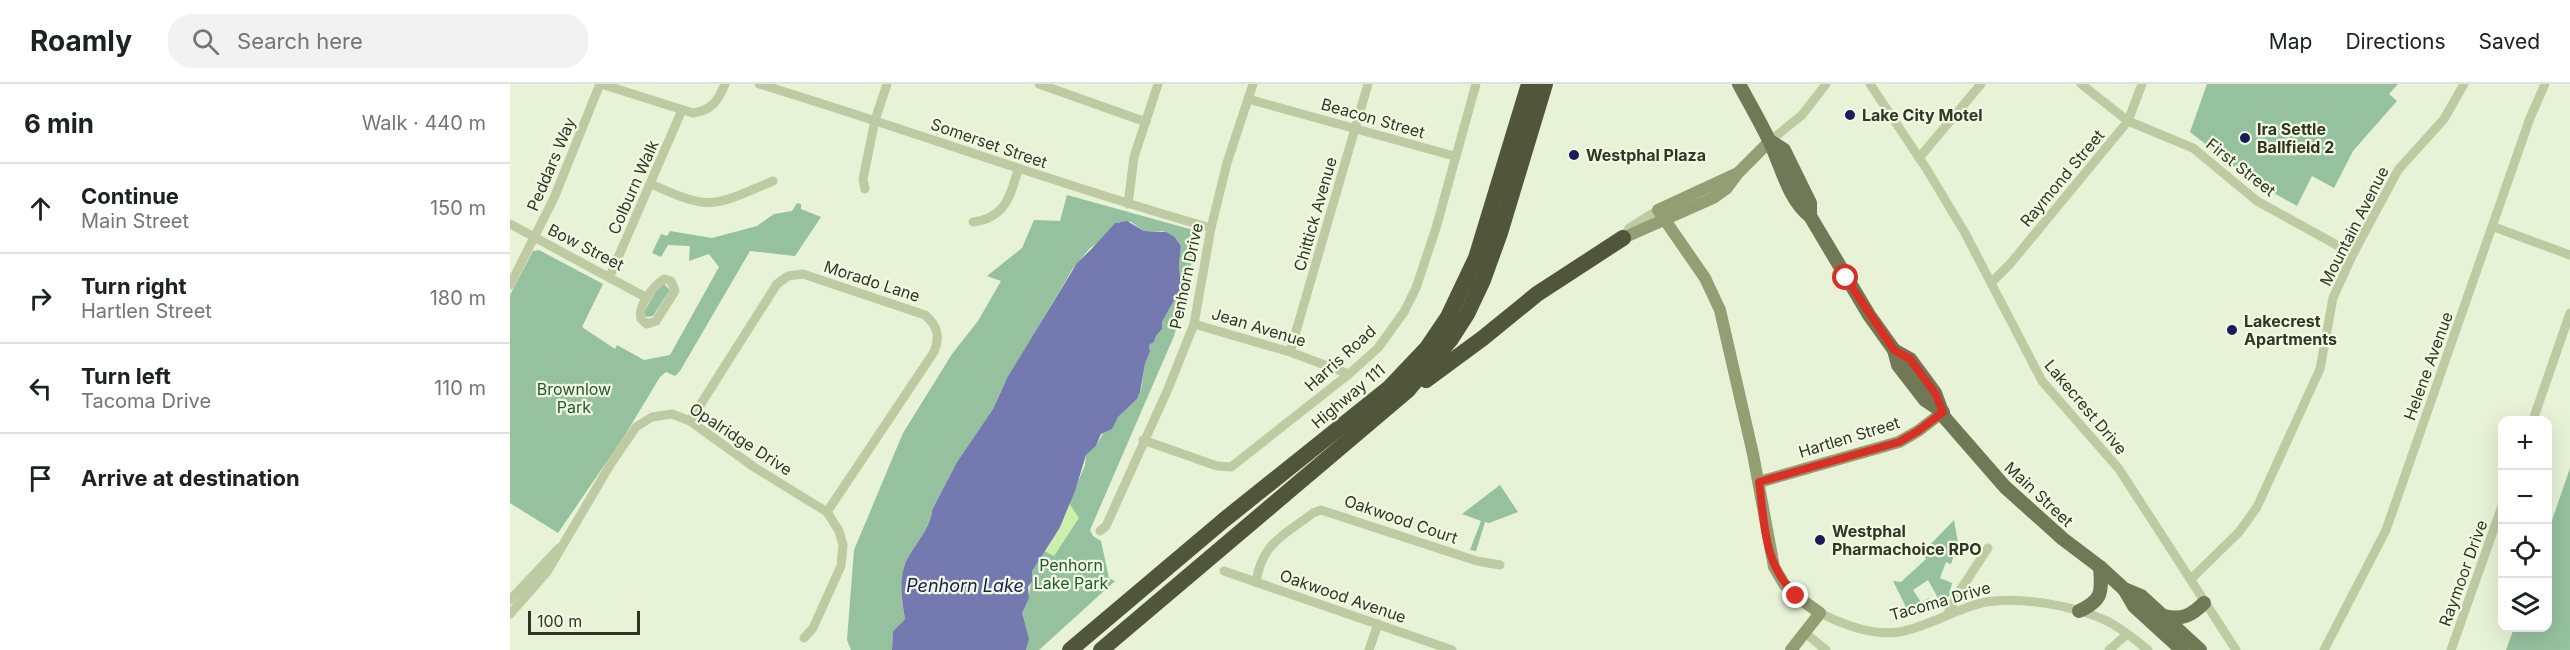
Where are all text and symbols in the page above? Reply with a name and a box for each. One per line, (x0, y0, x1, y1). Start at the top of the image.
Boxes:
search box (168, 14, 588, 68)
text: Roamly (30, 24, 132, 58)
icon: search (189, 25, 222, 58)
text: Search here (237, 28, 363, 54)
text: Map (2269, 29, 2312, 54)
text: Directions (2345, 29, 2446, 54)
text: Saved (2479, 29, 2540, 54)
street label: Beacon Street (1319, 94, 1427, 142)
place label: Lake City Motel (1862, 105, 1983, 125)
text: 6 min (24, 108, 94, 139)
marker: Lake City Motel (1843, 108, 1857, 122)
text: Walk · 440 m (362, 111, 486, 135)
street label: Peddars Way (522, 114, 580, 214)
street label: Somerset Street (928, 114, 1050, 172)
place label: Ira Settle Ballfield 2 (2257, 119, 2334, 157)
street label: Raymond Street (2016, 125, 2108, 231)
marker: Ira Settle Ballfield 2 (2238, 131, 2252, 145)
street label: First Street (2202, 134, 2280, 200)
street label: Colburn Walk (603, 136, 663, 237)
place label: Westphal Plaza (1586, 145, 1706, 165)
marker: Westphal Plaza (1567, 148, 1581, 162)
street label: Chittick Avenue (1289, 155, 1341, 273)
street label: Mountain Avenue (2315, 163, 2393, 289)
text: Continue (81, 183, 179, 209)
icon: ahead (24, 192, 57, 225)
text: 150 m (430, 196, 486, 220)
text: Main Street (81, 209, 189, 233)
street label: Bow Street (545, 219, 627, 275)
street label: Penhorn Drive (1165, 221, 1207, 331)
street label: Morado Lane (821, 256, 923, 306)
route start (1832, 264, 1858, 290)
text: Turn right (81, 273, 187, 299)
icon: right (24, 282, 57, 315)
text: 180 m (430, 286, 486, 310)
text: Hartlen Street (81, 299, 212, 323)
street label: Jean Avenue (1209, 303, 1309, 351)
street label: Helene Avenue (2399, 309, 2457, 423)
place label: Lakecrest Apartments (2244, 311, 2337, 349)
street label: Harris Road (1300, 321, 1380, 395)
marker: Lakecrest Apartments (2225, 323, 2239, 337)
street label: Lakecrest Drive (2040, 355, 2132, 459)
street label: Highway 111 (1307, 359, 1389, 433)
text: Turn left (81, 363, 171, 389)
icon: left (24, 372, 57, 405)
text: 110 m (434, 376, 486, 400)
park label: Brownlow Park (537, 379, 611, 417)
text: Tacoma Drive (81, 389, 211, 413)
street label: Opalridge Drive (686, 398, 796, 480)
street label: Hartlen Street (1796, 412, 1902, 462)
map controls (2498, 416, 2552, 632)
button: + (2498, 416, 2552, 470)
street label: Main Street (2001, 457, 2077, 531)
icon: arrive (24, 462, 57, 495)
text: Arrive at destination (81, 465, 300, 491)
button: − (2498, 470, 2552, 524)
street label: Oakwood Court (1342, 490, 1460, 548)
street label: Raymoor Drive (2435, 517, 2491, 629)
place label: Westphal Pharmachoice RPO (1832, 521, 1982, 559)
button: locate (2498, 524, 2552, 578)
marker: Westphal Pharmachoice RPO (1813, 533, 1827, 547)
park label: Penhorn Lake Park (1034, 555, 1108, 593)
street label: Oakwood Avenue (1277, 565, 1409, 627)
water label: Penhorn Lake (906, 575, 1024, 596)
street label: Tacoma Drive (1887, 577, 1993, 625)
button: layers (2498, 578, 2552, 632)
route end (1782, 582, 1808, 608)
scale bar (528, 608, 640, 636)
text: 100 m (537, 611, 582, 631)

